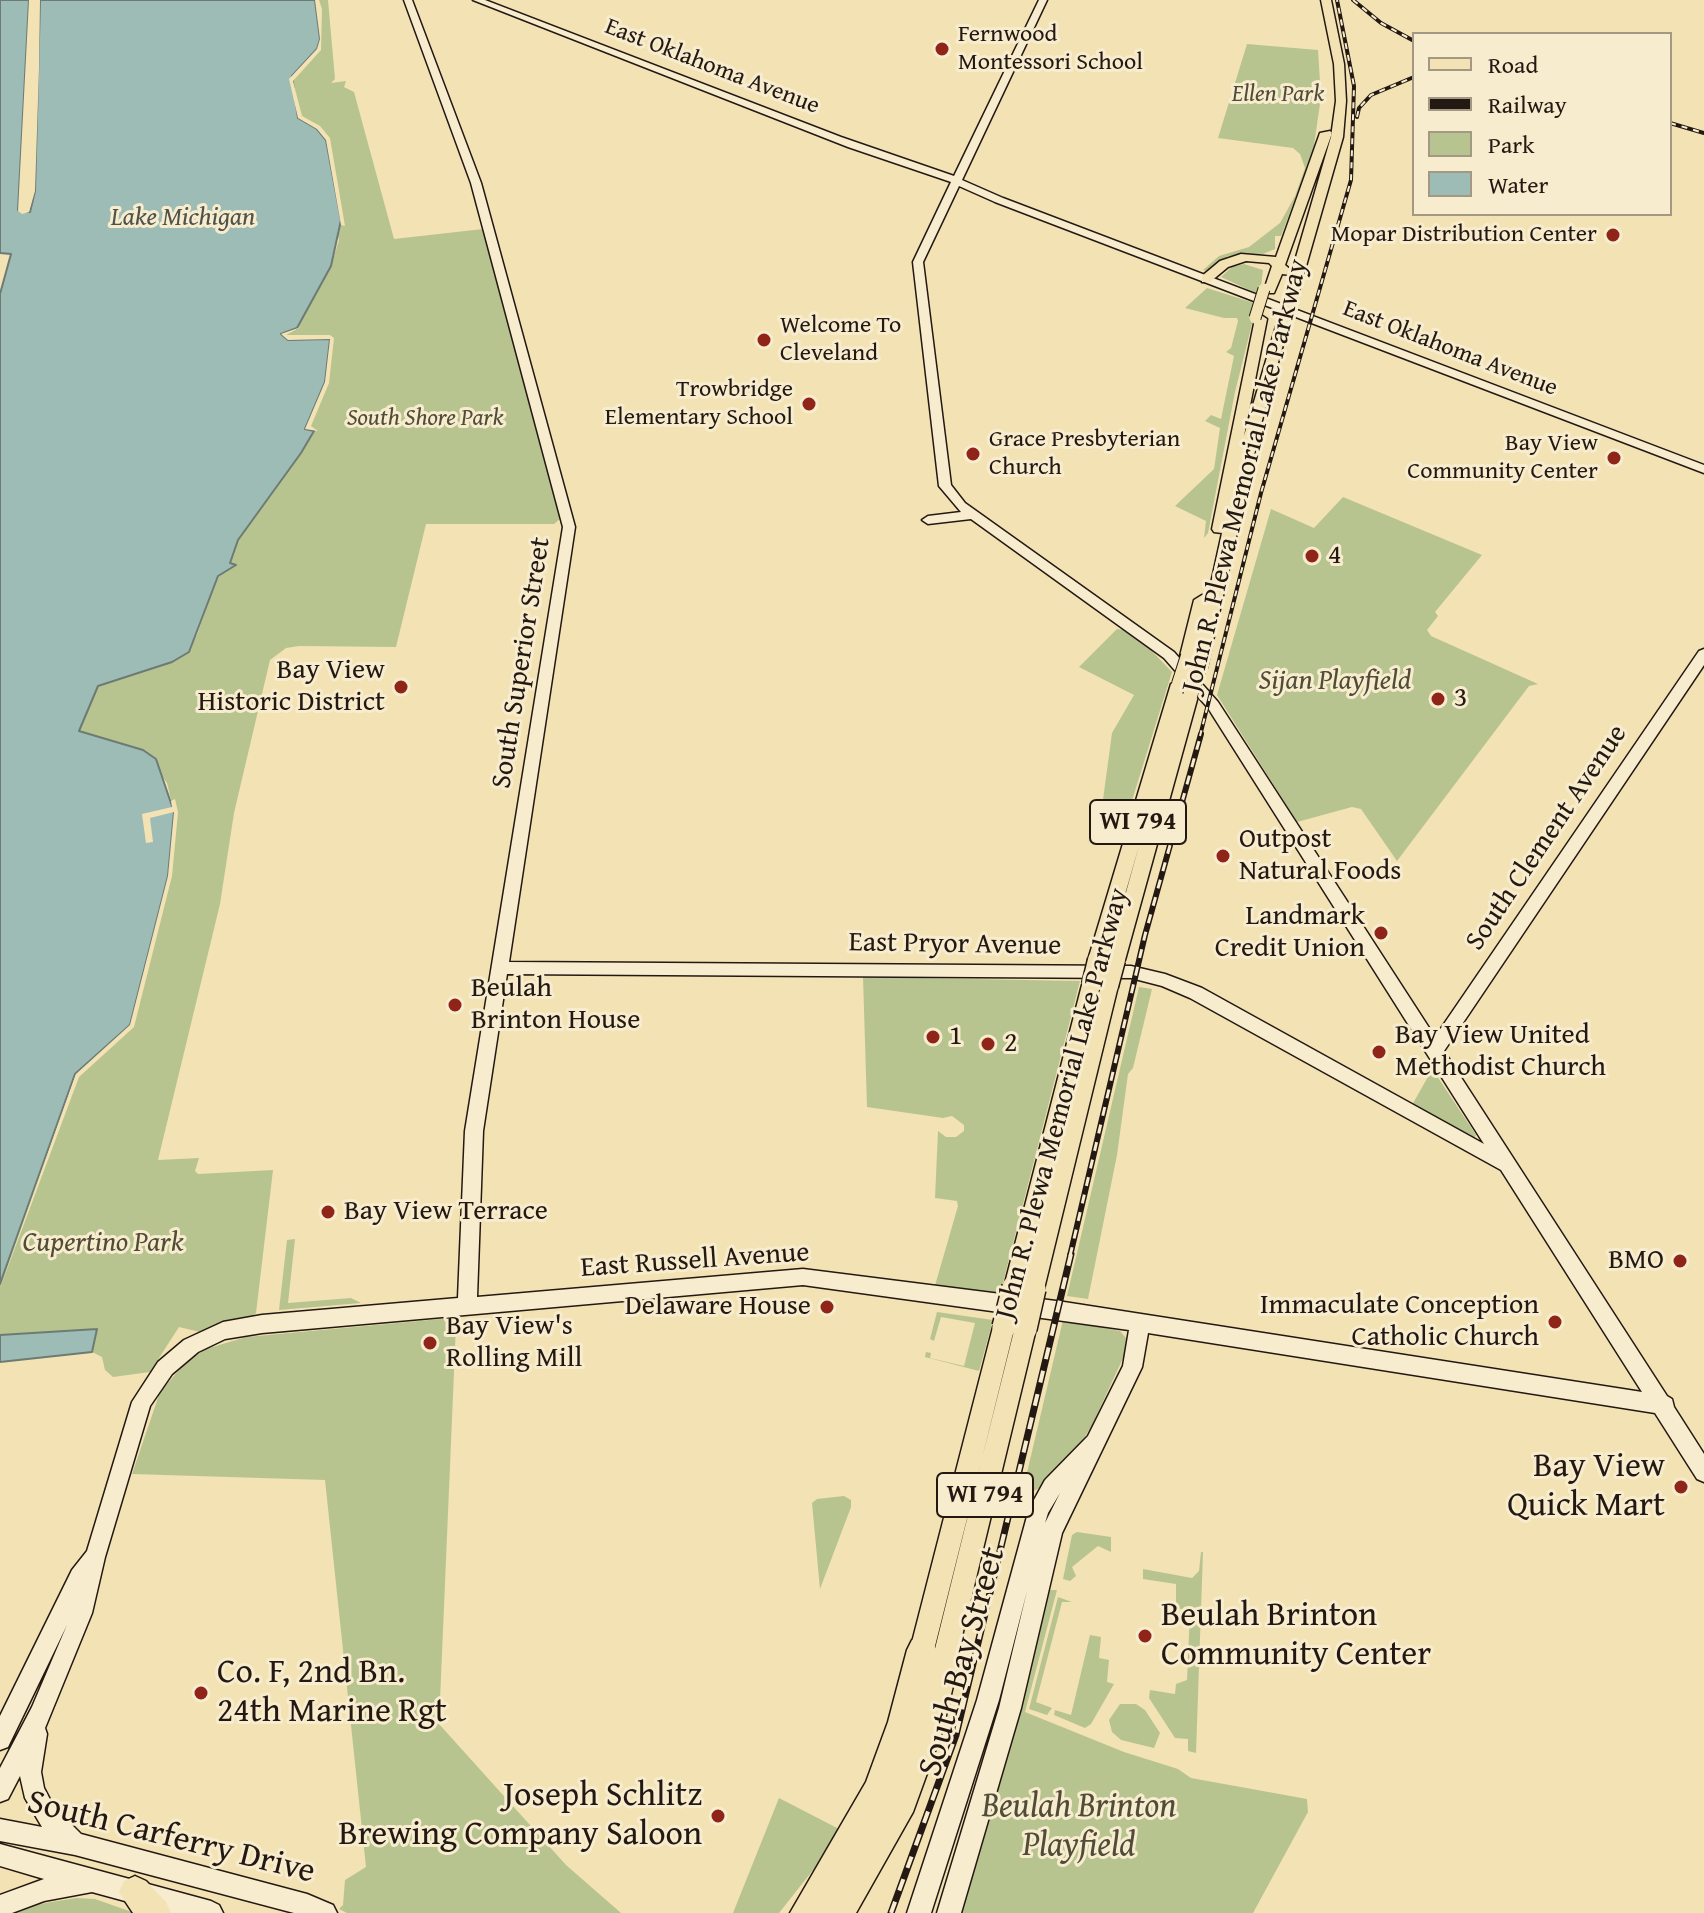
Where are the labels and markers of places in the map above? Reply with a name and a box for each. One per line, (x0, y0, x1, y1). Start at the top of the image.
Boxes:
place label: Fernwood Montessori School (958, 21, 1143, 77)
marker: Fernwood Montessori School (933, 40, 951, 58)
place label: Mopar Distribution Center (1331, 221, 1597, 249)
marker: Mopar Distribution Center (1604, 226, 1622, 244)
place label: Welcome To Cleveland (780, 312, 901, 368)
marker: Welcome To Cleveland (755, 331, 773, 349)
place label: Trowbridge Elementary School (605, 376, 793, 432)
marker: Trowbridge Elementary School (800, 395, 818, 413)
place label: Grace Presbyterian Church (989, 426, 1180, 482)
place label: Bay View Community Center (1407, 430, 1598, 486)
marker: Grace Presbyterian Church (964, 445, 982, 463)
marker: Bay View Community Center (1605, 449, 1623, 467)
place label: 4 (1328, 539, 1341, 573)
marker: 4 (1303, 547, 1321, 565)
place label: Bay View Historic District (198, 654, 385, 720)
marker: Bay View Historic District (392, 678, 410, 696)
place label: 3 (1454, 682, 1467, 716)
marker: 3 (1429, 690, 1447, 708)
place label: Outpost Natural Foods (1239, 823, 1401, 889)
marker: Outpost Natural Foods (1214, 847, 1232, 865)
place label: Landmark Credit Union (1215, 900, 1365, 966)
marker: Landmark Credit Union (1372, 924, 1390, 942)
place label: Beulah Brinton House (471, 972, 640, 1038)
marker: Beulah Brinton House (446, 996, 464, 1014)
place label: Bay View United Methodist Church (1395, 1019, 1606, 1085)
place label: 1 (949, 1020, 962, 1054)
place label: 2 (1004, 1027, 1017, 1061)
marker: 1 (924, 1028, 942, 1046)
marker: 2 (979, 1035, 997, 1053)
marker: Bay View United Methodist Church (1370, 1043, 1388, 1061)
place label: Bay View Terrace (344, 1195, 548, 1229)
marker: Bay View Terrace (319, 1203, 337, 1221)
place label: BMO (1608, 1244, 1664, 1278)
marker: BMO (1671, 1252, 1689, 1270)
place label: Immaculate Conception Catholic Church (1260, 1289, 1539, 1355)
place label: Delaware House (625, 1290, 811, 1324)
marker: Delaware House (818, 1298, 836, 1316)
place label: Bay View's Rolling Mill (446, 1310, 582, 1376)
marker: Immaculate Conception Catholic Church (1546, 1313, 1564, 1331)
marker: Bay View's Rolling Mill (421, 1334, 439, 1352)
place label: Bay View Quick Mart (1507, 1447, 1665, 1526)
marker: Bay View Quick Mart (1672, 1478, 1690, 1496)
place label: Beulah Brinton Community Center (1161, 1596, 1431, 1676)
marker: Beulah Brinton Community Center (1136, 1627, 1154, 1645)
place label: Co. F, 2nd Bn. 24th Marine Rgt (217, 1653, 447, 1732)
marker: Co. F, 2nd Bn. 24th Marine Rgt (192, 1684, 210, 1702)
place label: Joseph Schlitz Brewing Company Saloon (339, 1776, 702, 1856)
marker: Joseph Schlitz Brewing Company Saloon (709, 1807, 727, 1825)

